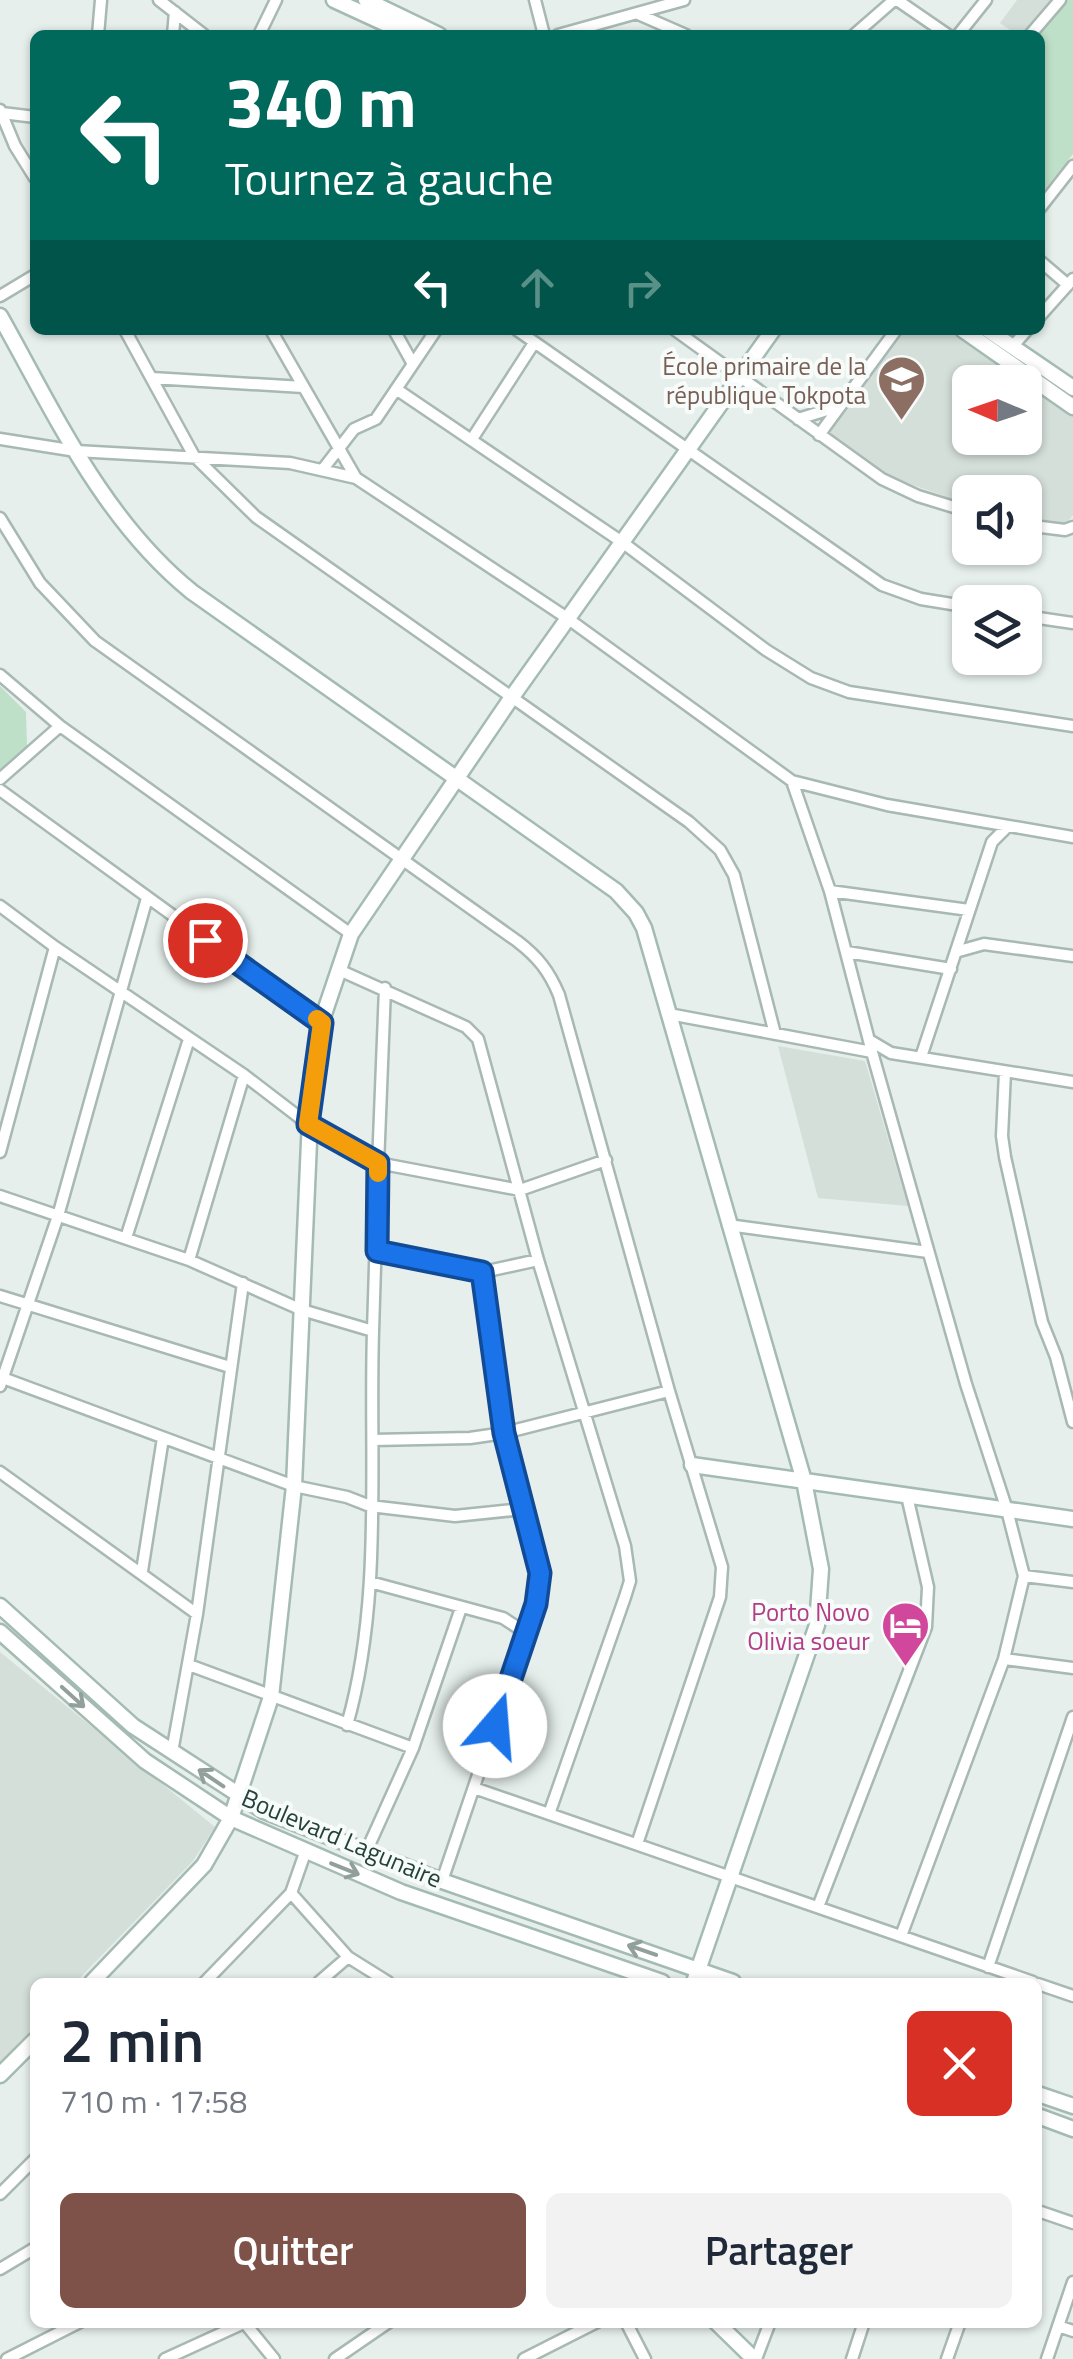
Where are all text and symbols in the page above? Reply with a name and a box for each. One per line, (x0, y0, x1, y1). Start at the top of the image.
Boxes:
text: 340 m (225, 48, 417, 154)
icon: left (60, 70, 190, 200)
text: Tournez à gauche (225, 144, 554, 212)
icon: left (405, 260, 460, 315)
icon: ahead (510, 260, 565, 315)
icon: right (615, 260, 670, 315)
place label: École primaire de la république Tokpota (662, 347, 866, 414)
school or university icon: École primaire de la république Tokpota (875, 354, 927, 422)
north arrow (952, 365, 1042, 455)
map controls (952, 365, 1042, 675)
button: sound (952, 475, 1042, 565)
button: layers (952, 585, 1042, 675)
pin (163, 898, 248, 983)
icon: arrive (178, 913, 233, 968)
place label: Porto Novo Olivia soeur (747, 1593, 870, 1660)
hotel icon: Porto Novo Olivia soeur (879, 1600, 931, 1668)
position arrow (443, 1674, 547, 1778)
one-way arrow (60, 1685, 85, 1708)
one-way arrow (197, 1768, 225, 1789)
street label: Boulevard Lagunaire (236, 1779, 448, 1897)
one-way arrow (330, 1862, 360, 1880)
one-way arrow (627, 1940, 658, 1958)
text: 2 min (60, 1994, 204, 2085)
button: close (907, 2011, 1012, 2116)
text: 710 m · 17:58 (60, 2077, 247, 2125)
button: Quitter (60, 2193, 526, 2308)
button: Partager (546, 2193, 1012, 2308)

